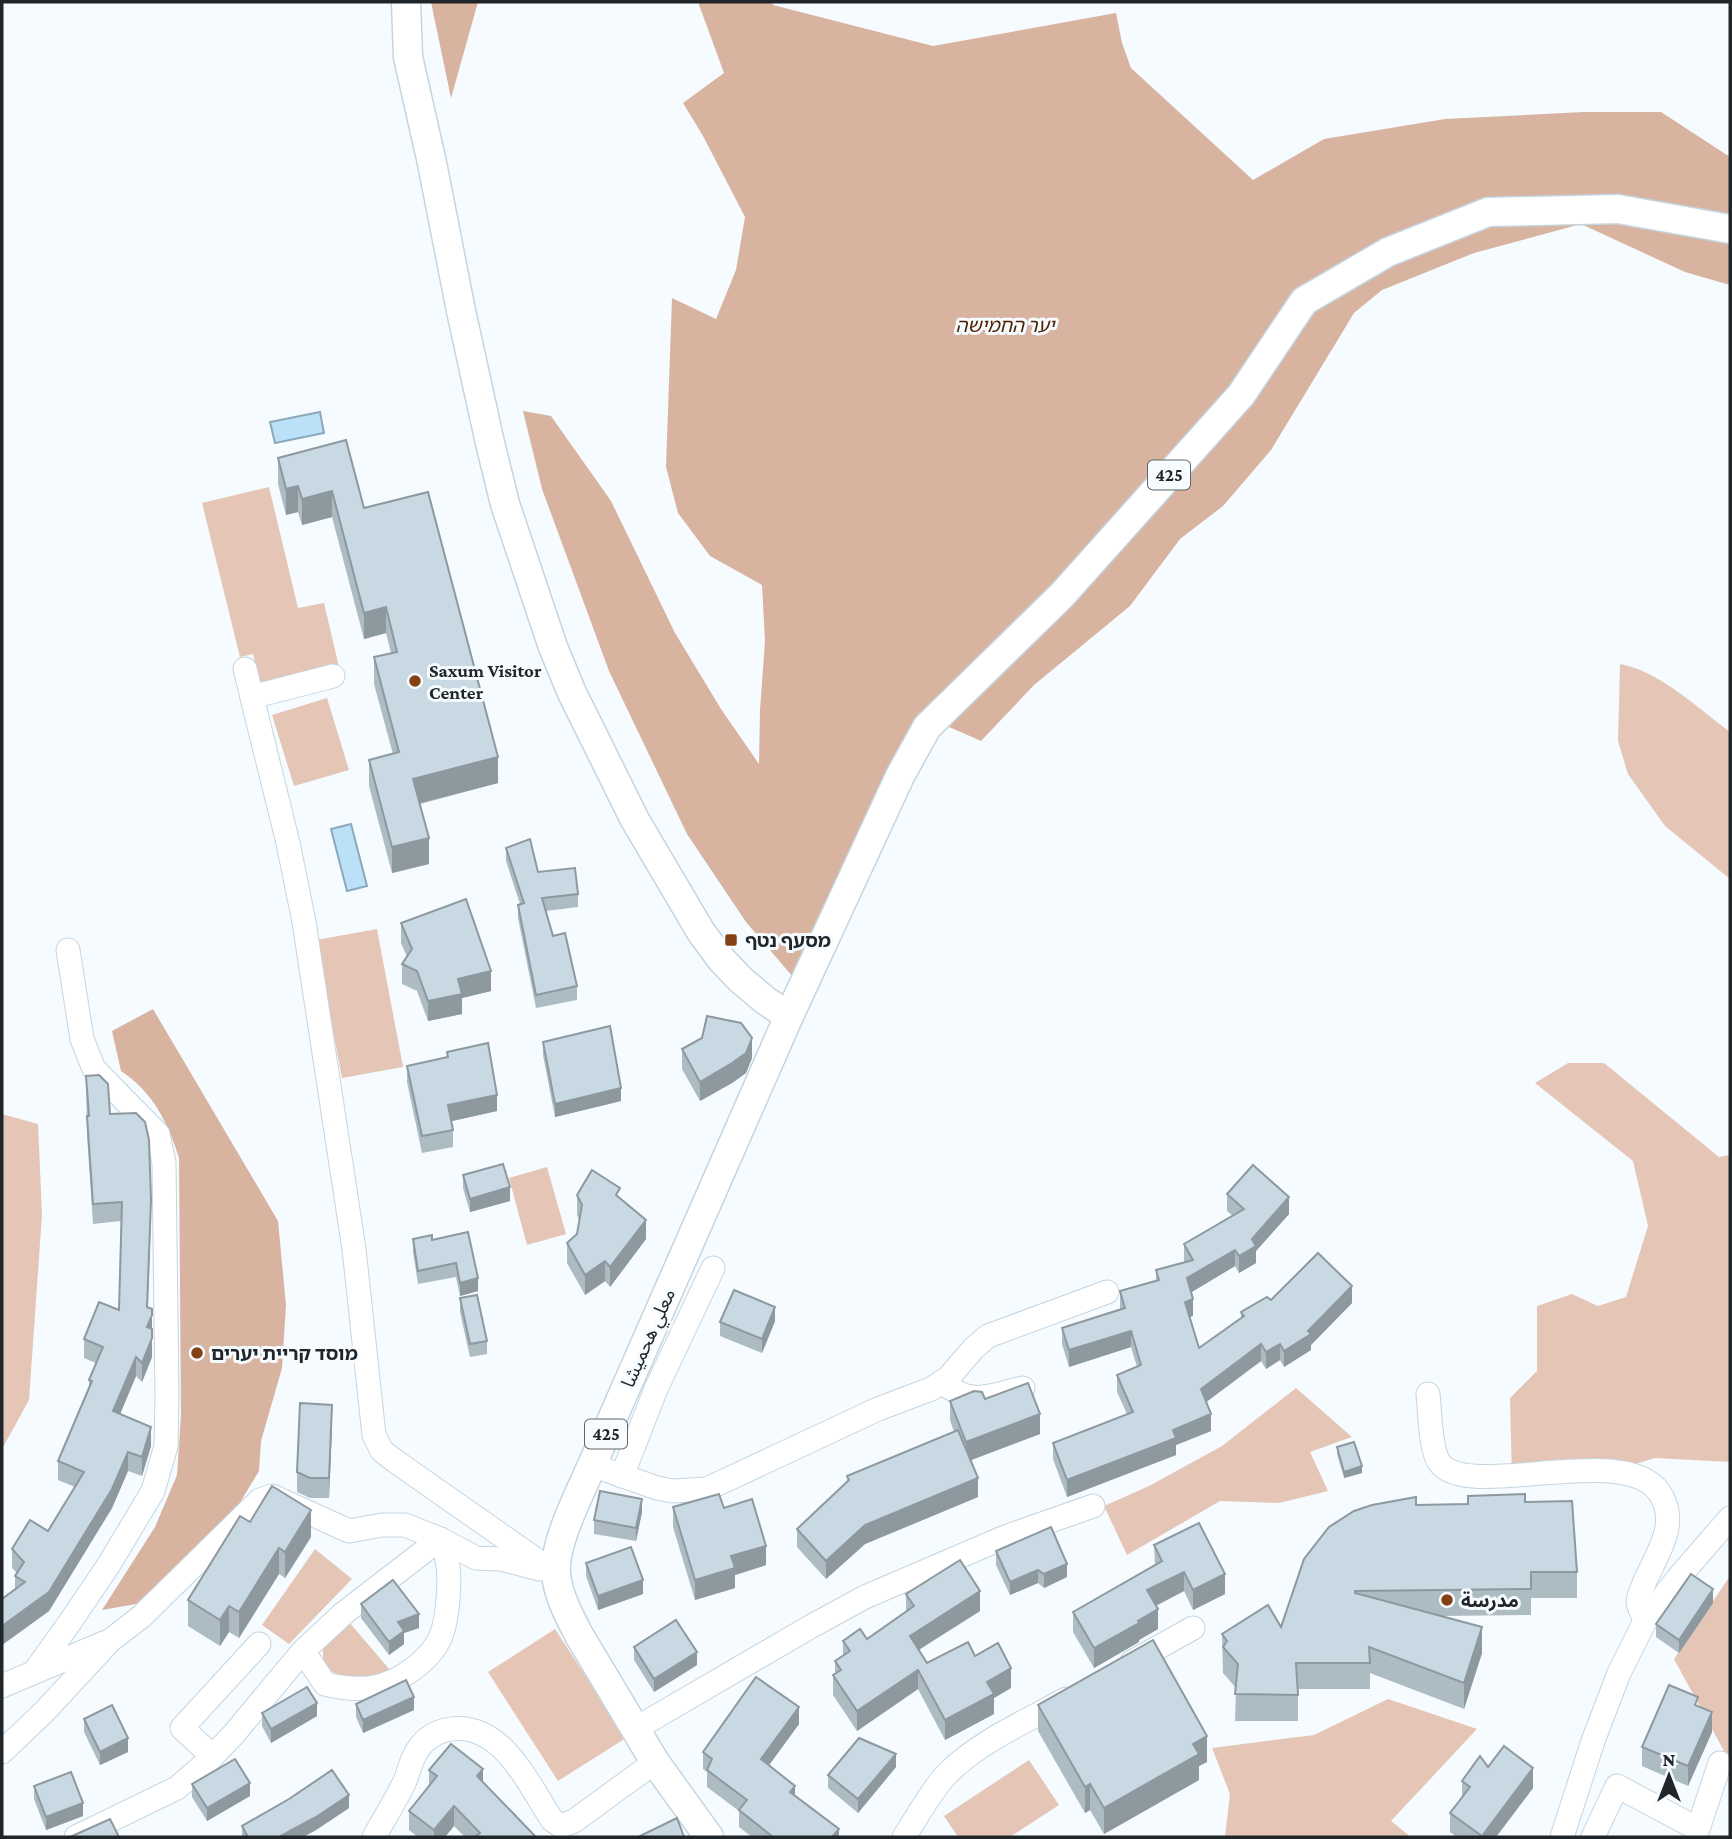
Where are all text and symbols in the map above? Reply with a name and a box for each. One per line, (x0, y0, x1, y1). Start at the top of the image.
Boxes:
park label: יער החמישה (956, 315, 1057, 336)
road number: 425 (1148, 461, 1190, 490)
place label: Saxum Visitor Center (429, 660, 542, 703)
marker: Saxum Visitor Center (407, 673, 423, 689)
place label: מסעף נטף (745, 930, 831, 951)
marker: מסעף נטף (723, 932, 739, 948)
street label: معلي هحميشا (617, 1285, 683, 1392)
place label: מוסד קריית יערים (211, 1343, 358, 1364)
marker: מוסד קריית יערים (189, 1345, 205, 1361)
road number: 425 (585, 1420, 627, 1448)
place label: مدرسة (1461, 1590, 1519, 1612)
marker: مدرسة (1439, 1592, 1455, 1608)
north arrow (1634, 1741, 1704, 1811)
text: N (1663, 1749, 1676, 1770)

